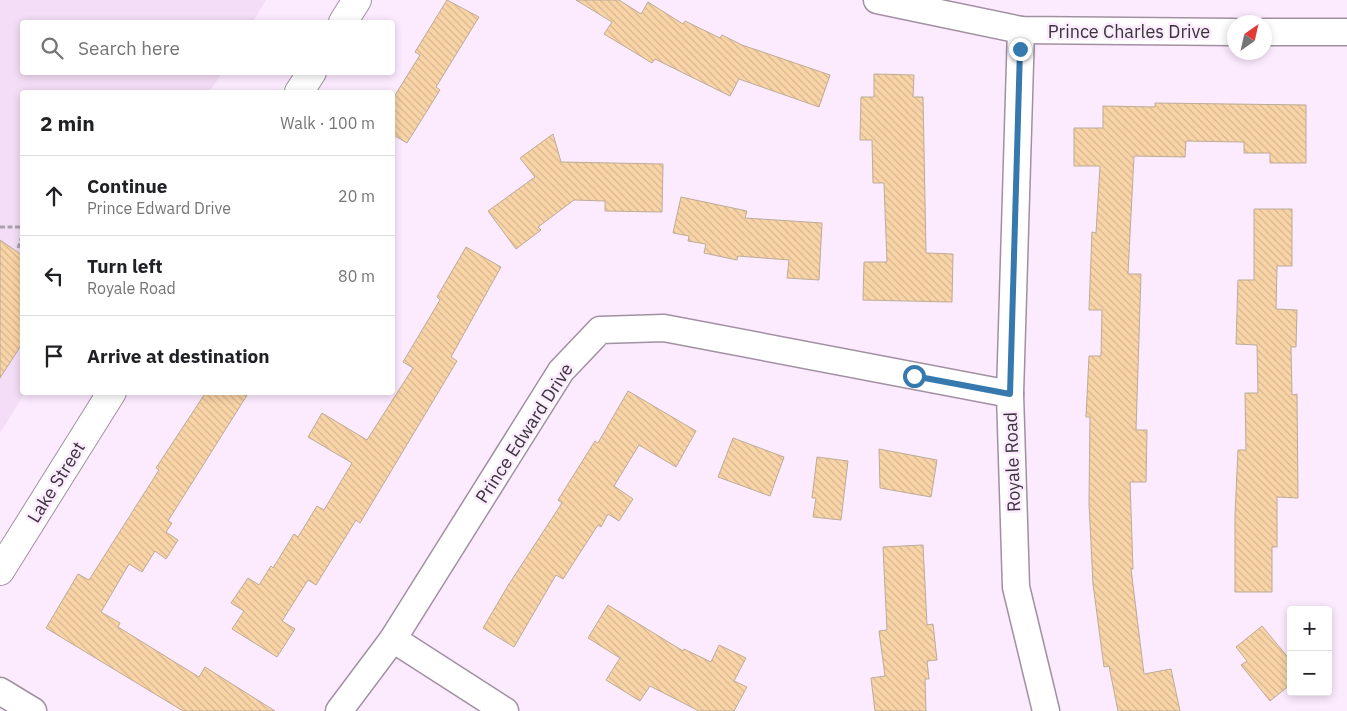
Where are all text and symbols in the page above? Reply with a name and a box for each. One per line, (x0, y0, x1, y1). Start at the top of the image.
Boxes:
north arrow (1227, 15, 1272, 60)
search box (20, 20, 395, 75)
street label: Prince Charles Drive (1048, 20, 1210, 43)
icon: search (38, 34, 66, 62)
text: Search here (78, 36, 180, 60)
route end (1009, 38, 1032, 61)
text: 2 min (40, 109, 95, 137)
text: Walk · 100 m (280, 113, 375, 133)
text: Continue (87, 174, 167, 198)
icon: ahead (40, 182, 68, 210)
text: 20 m (338, 186, 375, 206)
text: Prince Edward Drive (87, 198, 231, 218)
text: Turn left (87, 254, 163, 278)
icon: left (40, 262, 68, 290)
text: 80 m (338, 266, 375, 286)
text: Royale Road (87, 278, 176, 298)
icon: arrive (40, 342, 68, 370)
text: Arrive at destination (87, 344, 270, 368)
street label: Prince Edward Drive (470, 359, 578, 507)
route start (903, 365, 926, 388)
street label: Royale Road (999, 412, 1025, 512)
street label: Lake Street (22, 437, 90, 527)
map controls (1287, 606, 1332, 696)
button: + (1287, 606, 1332, 651)
button: − (1287, 651, 1332, 696)

